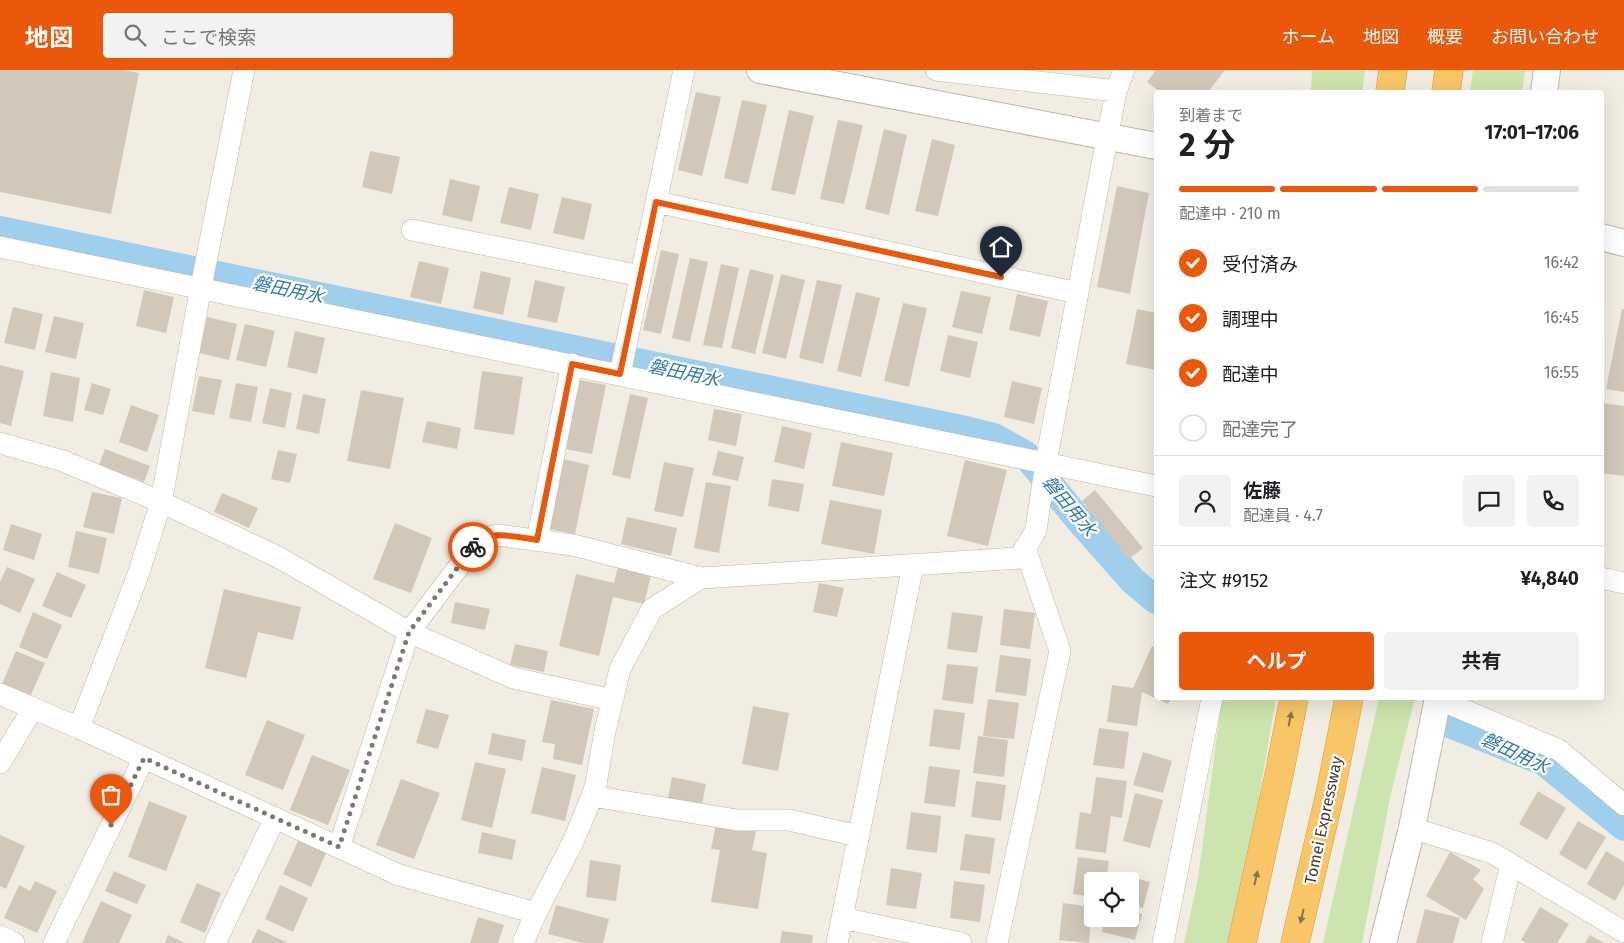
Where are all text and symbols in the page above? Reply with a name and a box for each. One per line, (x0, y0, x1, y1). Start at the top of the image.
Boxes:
search box (103, 13, 453, 58)
icon: search (121, 21, 149, 49)
text: 地図 (25, 24, 73, 52)
text: ここで検索 (161, 26, 256, 49)
text: ホーム (1282, 26, 1335, 48)
text: 地図 (1363, 26, 1399, 48)
text: 概要 (1427, 26, 1463, 48)
text: お問い合わせ (1491, 26, 1599, 48)
text: 到着まで (1179, 106, 1243, 125)
text: 17:01–17:06 (1485, 121, 1579, 144)
text: 2 分 (1179, 126, 1235, 164)
text: 配達中 · 210 m (1179, 204, 1281, 223)
pin (980, 226, 1022, 277)
icon: home (987, 233, 1015, 261)
icon: check (1179, 249, 1207, 277)
text: 受付済み (1222, 253, 1298, 276)
text: 16:42 (1544, 253, 1579, 272)
water label: 磐田用水 (250, 272, 327, 309)
icon: check (1179, 304, 1207, 332)
text: 調理中 (1222, 308, 1279, 331)
text: 16:45 (1543, 308, 1579, 327)
water label: 磐田用水 (646, 355, 723, 392)
icon: check (1179, 359, 1207, 387)
text: 配達中 (1222, 363, 1279, 386)
text: 16:55 (1544, 363, 1579, 382)
text: 配達完了 (1222, 418, 1298, 441)
water label: 磐田用水 (1037, 471, 1102, 542)
button: person (1179, 475, 1231, 527)
button: chat (1463, 475, 1515, 527)
button: phone (1527, 475, 1579, 527)
text: 佐藤 (1243, 479, 1281, 502)
text: 配達員 · 4.7 (1243, 506, 1323, 525)
courier (448, 522, 498, 572)
icon: bike (459, 533, 487, 561)
text: ¥4,840 (1520, 567, 1579, 590)
text: 注文 #9152 (1179, 569, 1268, 592)
button: ヘルプ (1179, 632, 1374, 690)
button: 共有 (1384, 632, 1579, 690)
one-way arrow (1286, 712, 1294, 727)
water label: 磐田用水 (1478, 728, 1554, 779)
street label: Tomei Expressway (1301, 754, 1346, 886)
pin (90, 774, 132, 825)
icon: bag (97, 781, 125, 809)
one-way arrow (1252, 871, 1260, 886)
map controls (1084, 872, 1139, 927)
button: locate (1084, 872, 1139, 927)
one-way arrow (1298, 909, 1306, 924)

